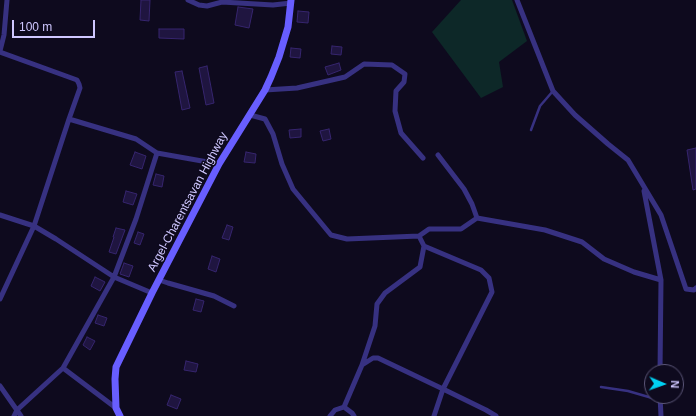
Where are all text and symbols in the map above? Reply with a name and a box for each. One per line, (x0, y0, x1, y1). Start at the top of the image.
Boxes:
scale bar (14, 12, 97, 38)
text: 100 m (19, 20, 52, 34)
street label: Argel-Charentsavan Highway (145, 130, 231, 274)
north arrow (644, 364, 684, 404)
text: N (669, 380, 681, 389)

